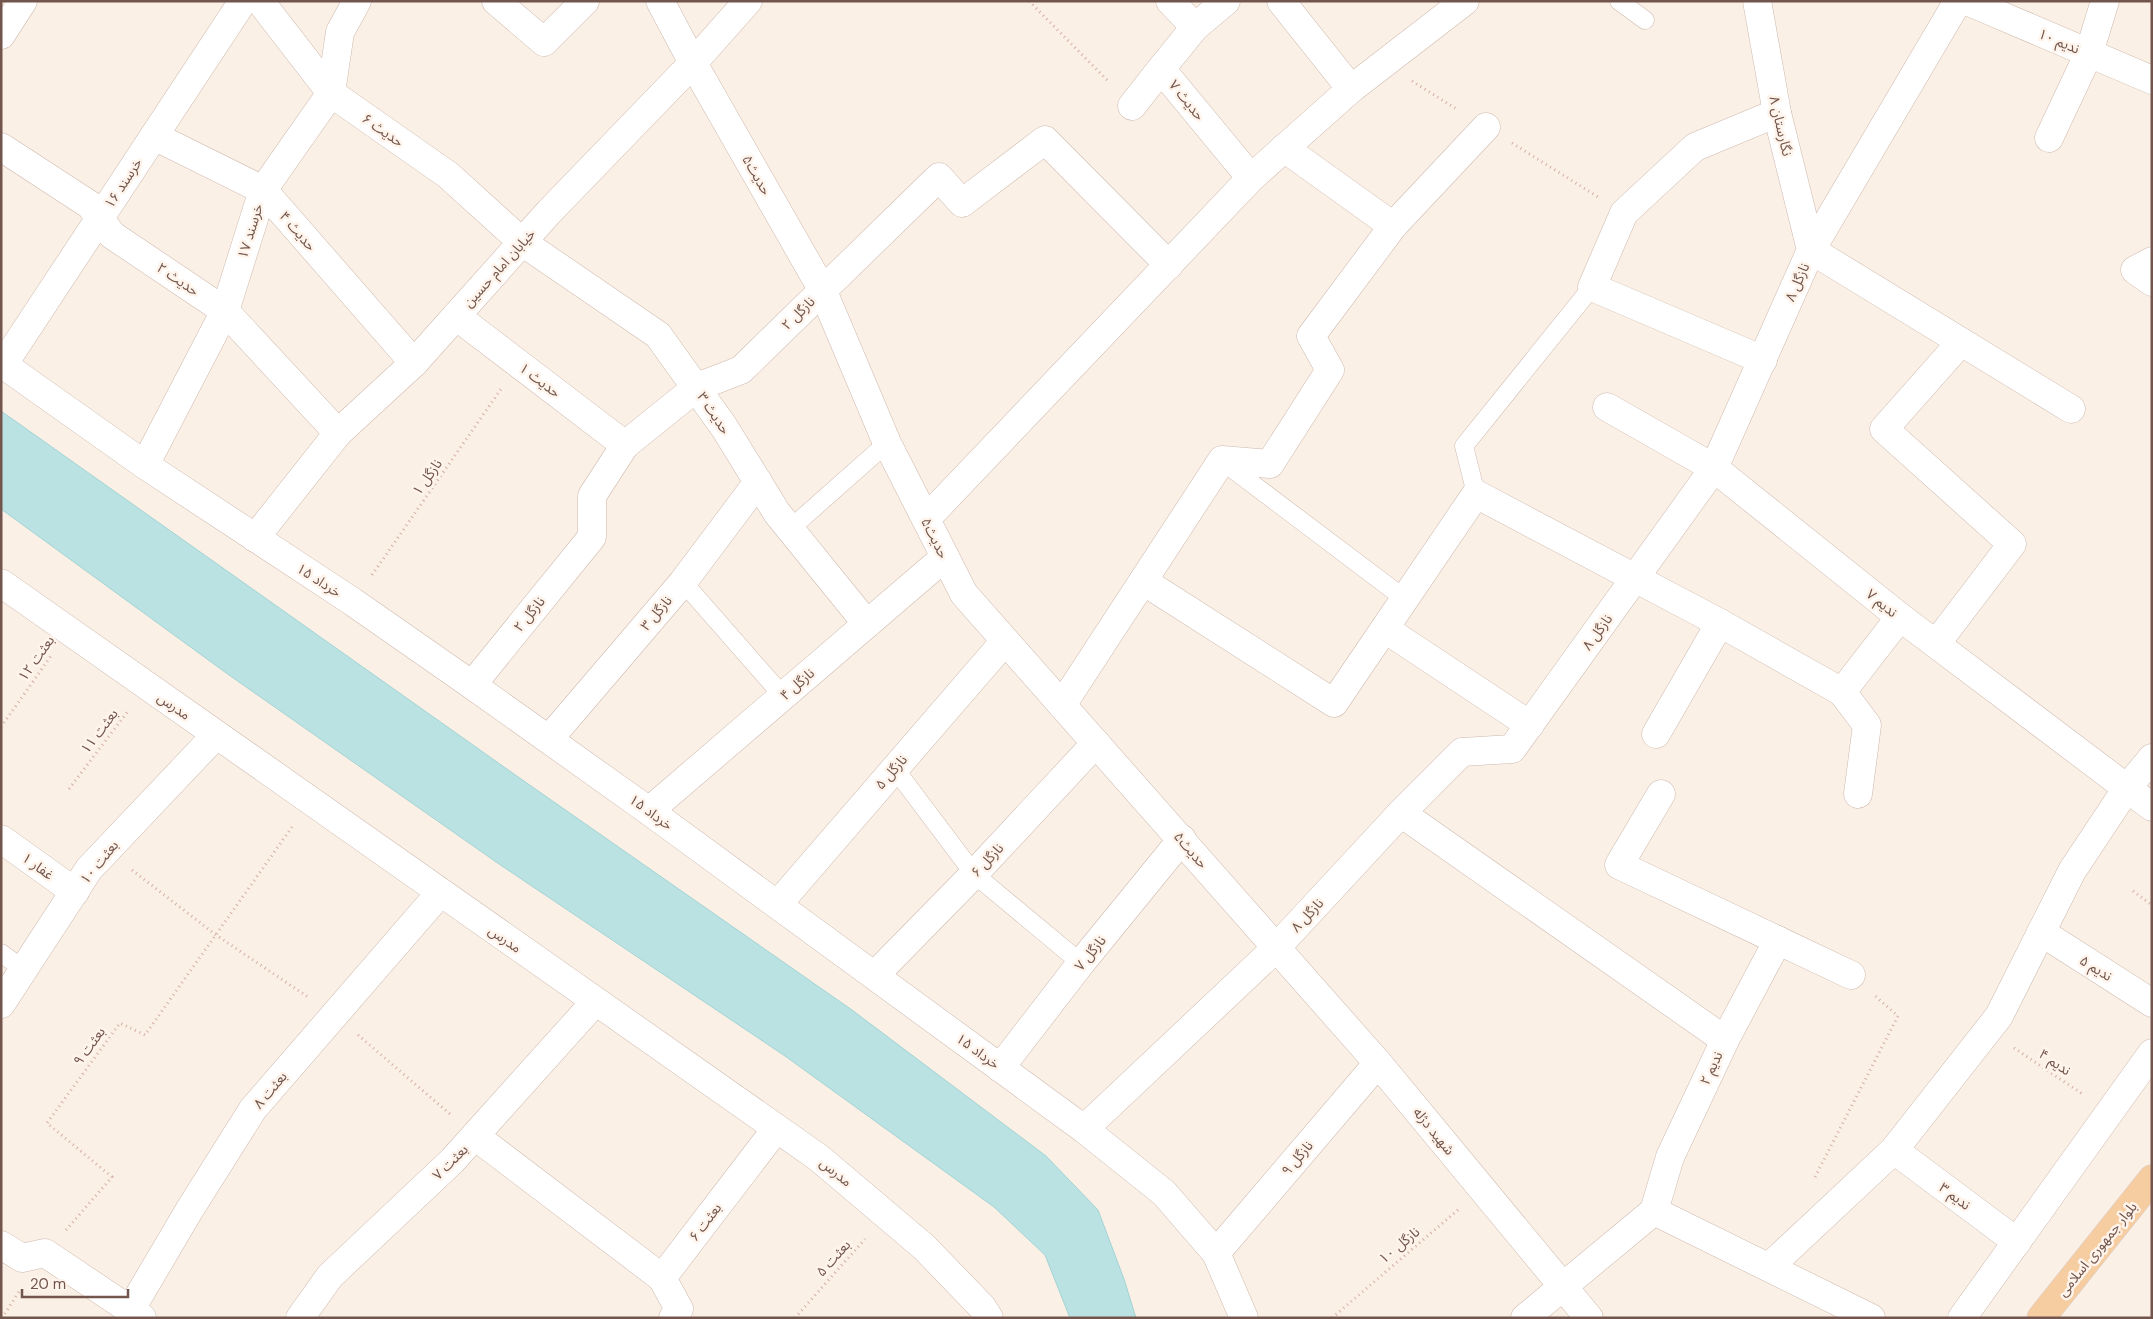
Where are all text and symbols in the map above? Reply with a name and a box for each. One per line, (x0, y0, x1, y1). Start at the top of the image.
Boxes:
street label: ندیم ۱۰ (2035, 24, 2083, 60)
street label: حدیث ۷ (1165, 76, 1209, 124)
street label: نگارستان ۸ (1765, 94, 1797, 158)
street label: حدیث ۶ (359, 109, 407, 151)
street label: حدیث۵ (738, 152, 776, 198)
street label: خرسند ۱۶ (100, 154, 146, 212)
street label: خرسند ۱۷ (233, 201, 267, 261)
street label: حدیث ۴ (276, 207, 320, 255)
street label: خیابان امام حسین (459, 225, 540, 312)
street label: حدیث ۲ (154, 258, 202, 300)
street label: نازگل ۸ (1781, 260, 1813, 304)
street label: نازگل ۲ (777, 292, 819, 334)
street label: حدیث ۱ (516, 359, 564, 401)
street label: حدیث ۳ (693, 389, 735, 437)
street label: نازگل ۱ (408, 455, 446, 499)
street label: حدیث۵ (917, 515, 953, 561)
street label: ۱۵ خرداد (293, 559, 345, 601)
street label: ندیم ۷ (1861, 585, 1901, 623)
street label: نازگل ۳ (636, 592, 676, 634)
street label: نازگل ۲ (509, 593, 549, 635)
street label: نازگل ۸ (1578, 610, 1616, 654)
street label: بعثت ۱۲ (14, 632, 58, 684)
street label: نازگل ۴ (776, 664, 818, 704)
street label: مدرس (154, 688, 194, 724)
street label: بعثت ۱۱ (76, 705, 122, 757)
street label: نازگل ۵ (871, 751, 911, 793)
street label: ۱۵ خرداد (626, 790, 676, 834)
street label: حدیث۵ (1170, 828, 1212, 872)
street label: بعثت ۱۰ (76, 836, 122, 888)
street label: نازگل ۶ (967, 839, 1007, 881)
street label: غفار ۱ (19, 848, 57, 884)
street label: نازگل ۸ (1287, 894, 1327, 936)
street label: مدرس (485, 921, 525, 957)
street label: نازگل ۷ (1070, 932, 1110, 974)
street label: ندیم ۵ (2075, 951, 2116, 987)
street label: بعثت ۹ (69, 1023, 109, 1069)
street label: ۱۵ خرداد (953, 1029, 1003, 1073)
street label: ندیم ۴ (2034, 1045, 2075, 1081)
street label: ندیم ۲ (1695, 1048, 1728, 1089)
street label: بعثت ۸ (249, 1067, 291, 1112)
street label: شهید دژله (1409, 1103, 1459, 1159)
street label: نازگل ۹ (1277, 1137, 1317, 1179)
street label: بعثت ۷ (428, 1140, 472, 1184)
street label: مدرس (816, 1154, 856, 1190)
street label: ندیم ۳ (1934, 1178, 1975, 1215)
street label: بلوار جمهوری اسلامی (2053, 1198, 2141, 1300)
street label: بعثت ۶ (685, 1199, 725, 1245)
street label: نازگل ۱۰ (1375, 1222, 1423, 1267)
street label: بعثت ۵ (812, 1236, 854, 1280)
scale bar (22, 1266, 129, 1298)
text: 20 m (30, 1274, 66, 1294)

